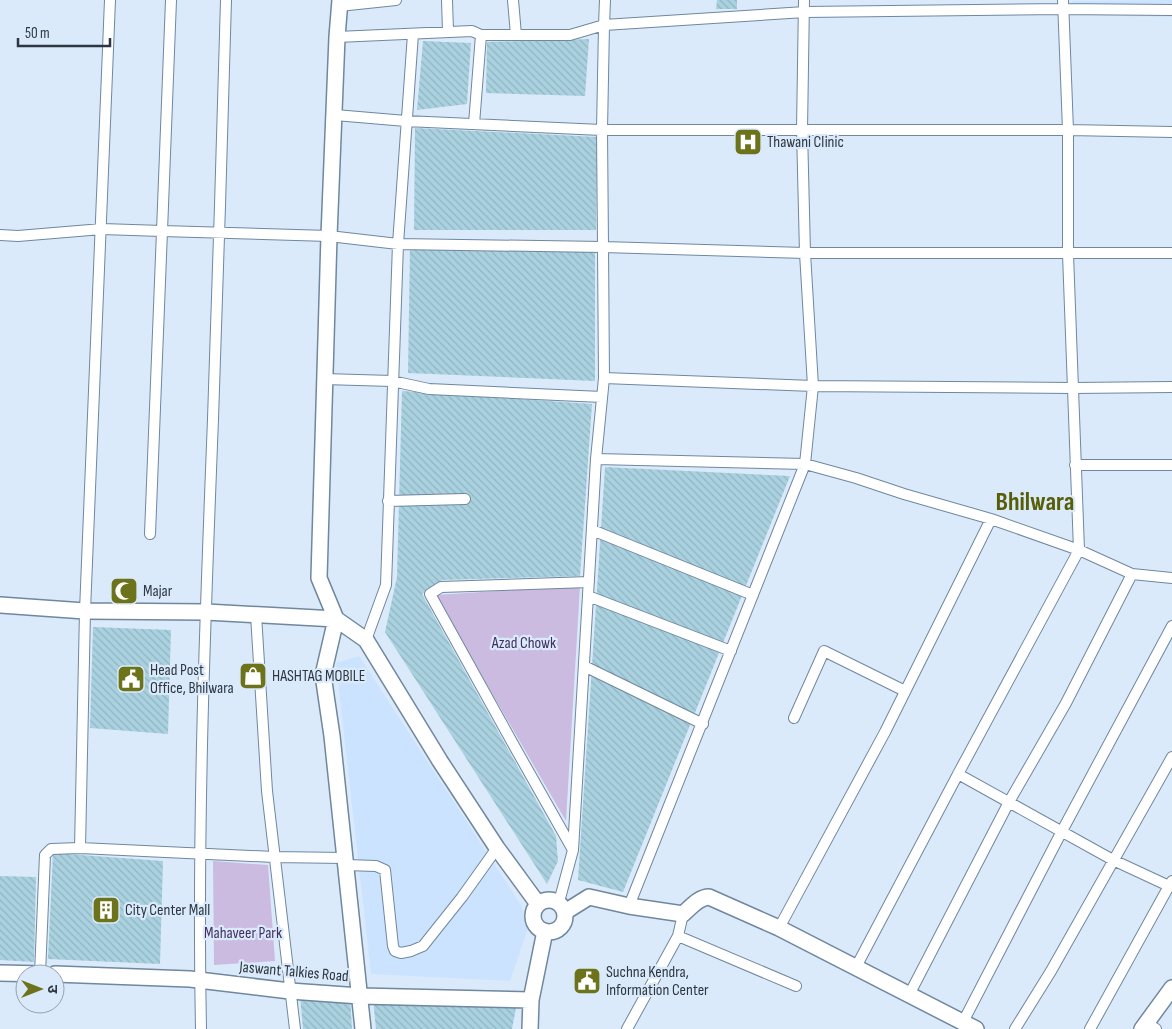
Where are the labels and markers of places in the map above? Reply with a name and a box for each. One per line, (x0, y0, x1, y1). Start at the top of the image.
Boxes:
hospital icon: Thawani Clinic (733, 127, 763, 157)
place label: Thawani Clinic (767, 133, 844, 152)
mosque icon: Majar (109, 576, 139, 606)
place label: Majar (143, 582, 173, 601)
place label: Head Post Office, Bhilwara (150, 661, 234, 698)
shop icon: HASHTAG MOBILE (238, 661, 268, 691)
public building icon: Head Post Office, Bhilwara (116, 664, 146, 694)
place label: HASHTAG MOBILE (272, 667, 365, 686)
building icon: City Center Mall (91, 895, 121, 925)
place label: City Center Mall (125, 901, 210, 920)
place label: Suchna Kendra, Information Center (606, 963, 709, 1000)
public building icon: Suchna Kendra, Information Center (572, 966, 602, 996)

